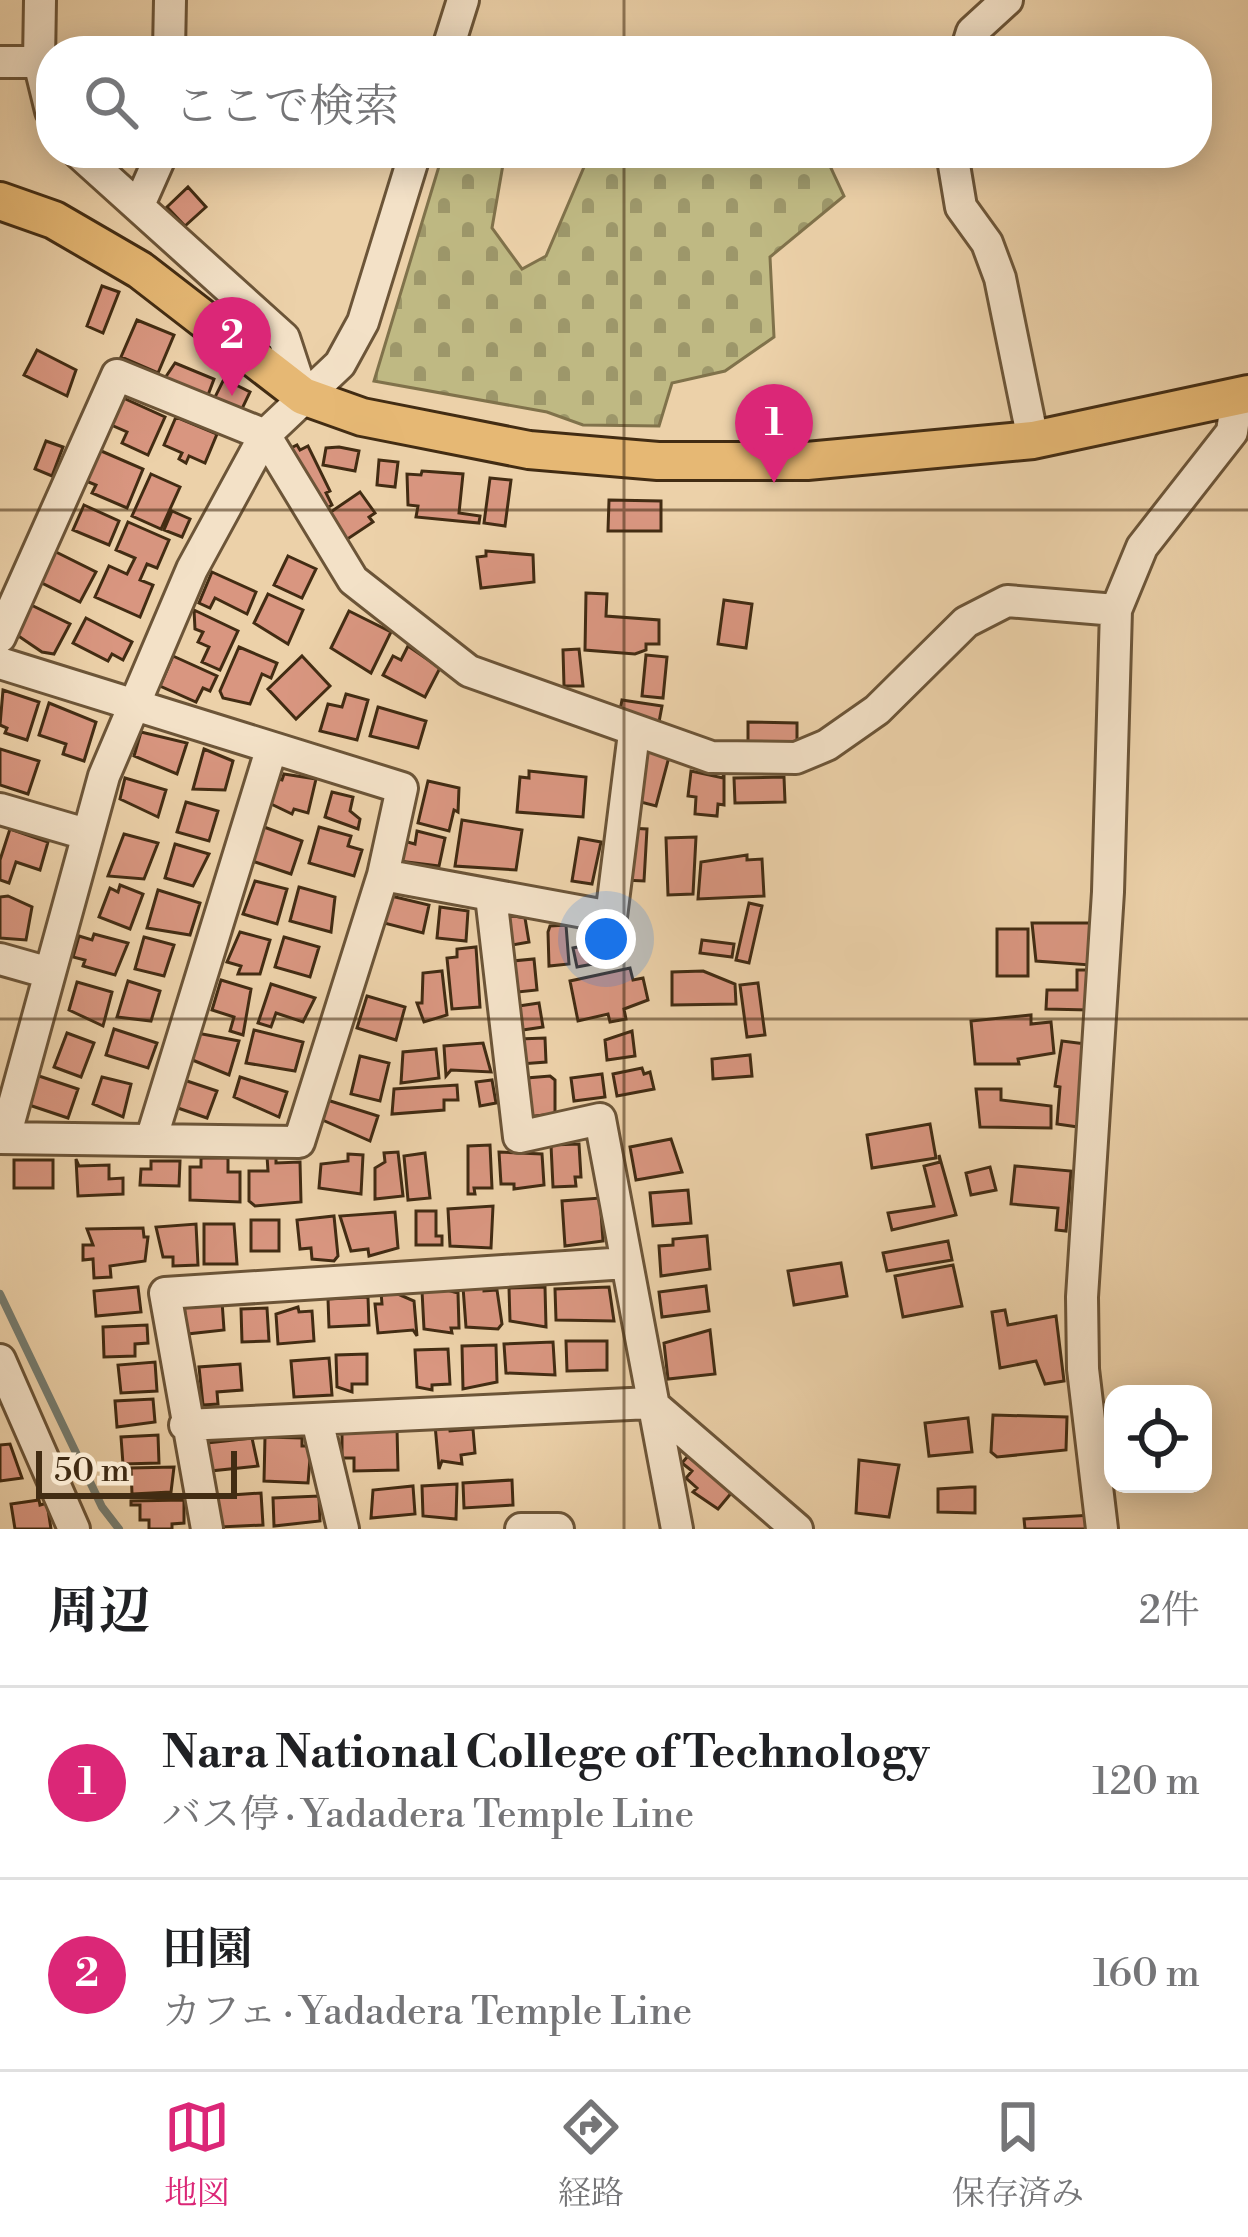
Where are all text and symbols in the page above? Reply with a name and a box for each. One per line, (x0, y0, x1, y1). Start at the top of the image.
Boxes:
search box (36, 36, 1212, 168)
icon: search (78, 69, 144, 135)
text: ここで検索 (174, 79, 399, 136)
pin: 2 (193, 297, 271, 396)
pin: 1 (735, 384, 813, 483)
your location (576, 909, 636, 969)
map controls (1104, 1385, 1212, 1493)
button: locate (1104, 1385, 1212, 1493)
scale bar (36, 1445, 237, 1498)
text: 50 m (54, 1451, 130, 1492)
text: 周辺 (48, 1581, 150, 1645)
text: 2件 (1139, 1587, 1200, 1636)
text: Nara National College of Technology (162, 1725, 930, 1782)
text: 1 (78, 1758, 96, 1807)
text: 120 m (1092, 1758, 1200, 1807)
text: バス停 · Yadadera Temple Line (162, 1791, 694, 1840)
text: 田園 (162, 1922, 252, 1979)
text: 2 (75, 1950, 99, 1999)
text: 160 m (1093, 1950, 1200, 1999)
text: カフェ · Yadadera Temple Line (162, 1988, 692, 2037)
tab: 地図 (164, 2094, 230, 2215)
tab: 経路 (558, 2094, 624, 2215)
tab: 保存済み (952, 2094, 1084, 2215)

